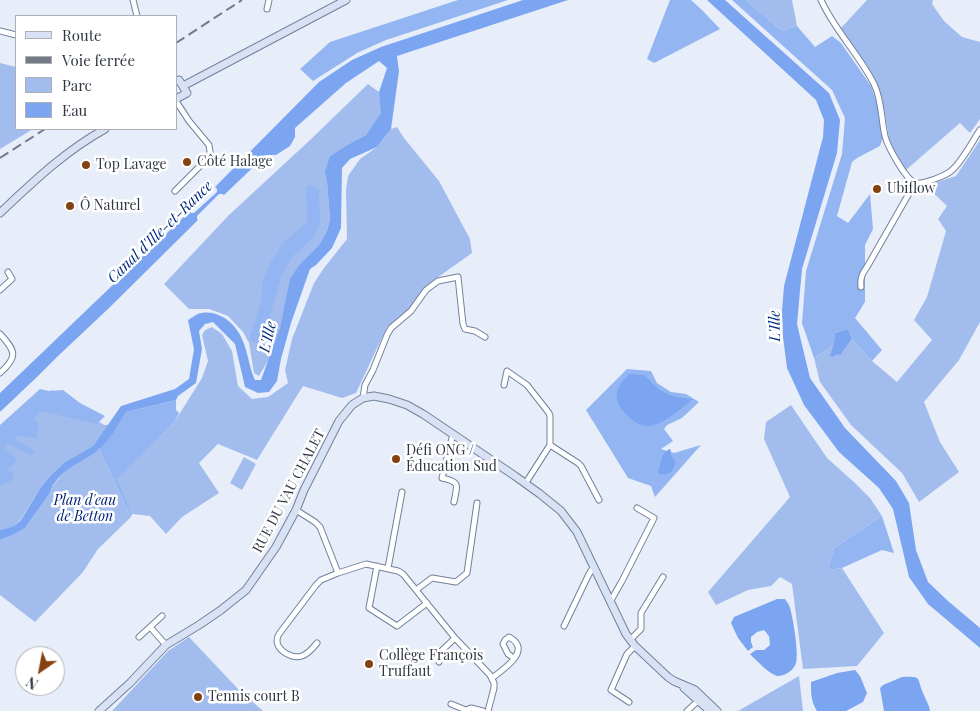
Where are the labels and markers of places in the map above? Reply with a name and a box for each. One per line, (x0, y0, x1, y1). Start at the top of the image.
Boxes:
place label: Côté Halage (197, 154, 273, 170)
marker: Côté Halage (181, 156, 193, 168)
place label: Top Lavage (96, 157, 167, 173)
marker: Top Lavage (80, 159, 92, 171)
place label: Ubiflow (887, 181, 935, 197)
marker: Ubiflow (871, 183, 883, 195)
place label: Ô Naturel (80, 198, 141, 214)
marker: Ô Naturel (64, 200, 76, 212)
place label: Défi ONG / Éducation Sud (406, 443, 497, 476)
marker: Défi ONG / Éducation Sud (390, 453, 402, 465)
place label: Collège François Truffaut (379, 648, 483, 680)
marker: Collège François Truffaut (363, 658, 375, 670)
place label: Tennis court B (208, 689, 300, 705)
marker: Tennis court B (192, 691, 204, 703)

